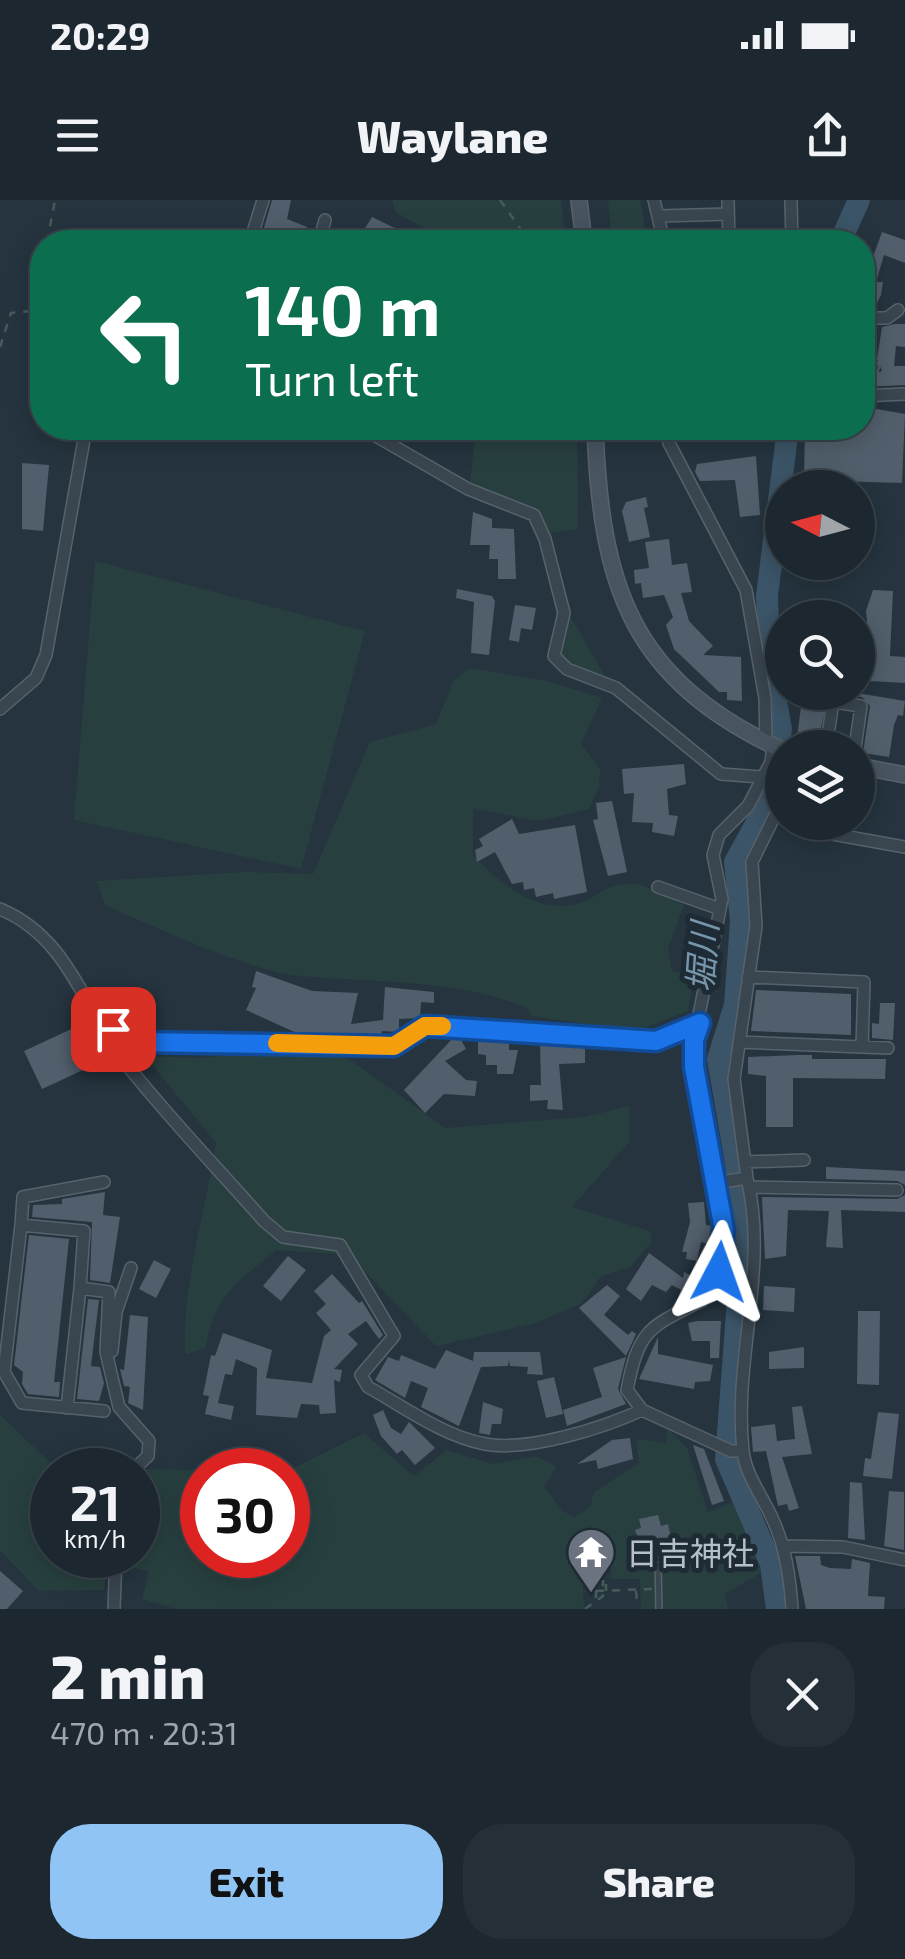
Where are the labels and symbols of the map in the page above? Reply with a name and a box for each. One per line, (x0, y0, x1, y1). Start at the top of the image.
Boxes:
north arrow (765, 470, 875, 580)
water label: 堀川 (678, 917, 725, 993)
pin (71, 987, 156, 1072)
position arrow (667, 1220, 771, 1324)
speed limit sign: 30 (180, 1448, 310, 1578)
temple icon: 日吉神社 (565, 1526, 617, 1594)
place label: 日吉神社 (626, 1533, 754, 1571)

